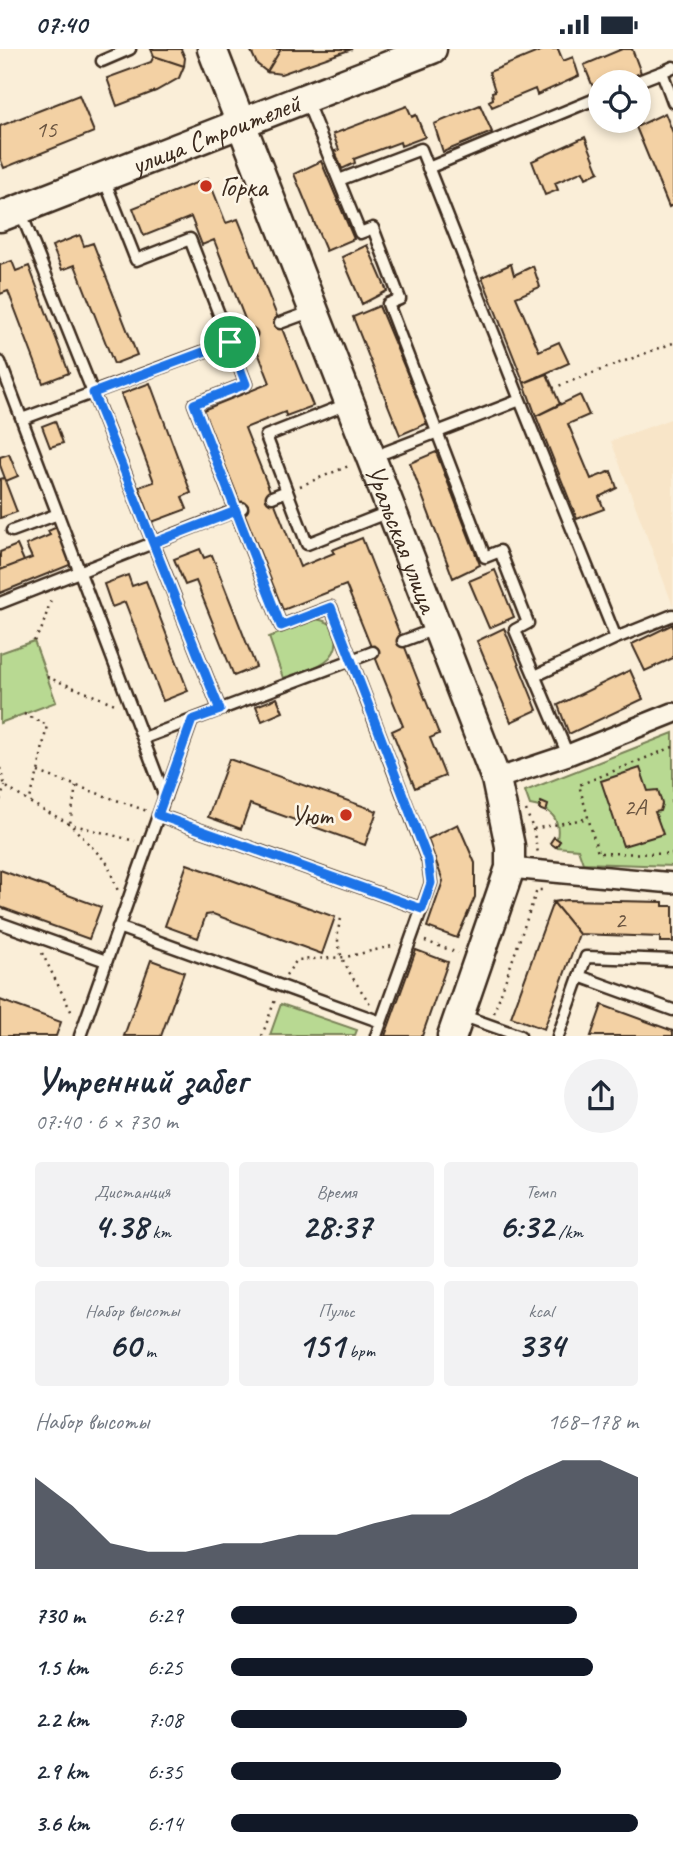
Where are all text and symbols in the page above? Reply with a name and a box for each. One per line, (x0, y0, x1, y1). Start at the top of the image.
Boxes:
text: 07:40 (35, 8, 87, 41)
map controls (588, 70, 651, 133)
button: locate (588, 70, 651, 133)
street label: улица Строителей (124, 84, 306, 183)
house number: 15 (35, 114, 58, 144)
place label: Горка (220, 169, 269, 204)
marker: Горка (198, 178, 214, 194)
pin (200, 312, 260, 372)
icon: arrive (211, 323, 249, 361)
street label: Уральская улица (358, 459, 448, 620)
house number: 2А (624, 792, 647, 822)
place label: Уют (291, 798, 334, 833)
marker: Уют (338, 807, 354, 823)
house number: 2 (615, 905, 628, 935)
text: Утренний забег (35, 1057, 247, 1104)
button: share (564, 1059, 638, 1133)
text: 07:40 · 6 × 730 m (35, 1107, 178, 1136)
text: Дистанция (94, 1180, 170, 1204)
text: Время (316, 1180, 357, 1204)
text: Темп (526, 1180, 556, 1204)
text: 4.38 (93, 1204, 148, 1249)
text: 28:37 (302, 1204, 371, 1249)
text: 6:32 (499, 1204, 554, 1249)
text: km (148, 1220, 171, 1244)
text: /km (554, 1220, 583, 1244)
text: Набор высоты (85, 1299, 179, 1323)
text: Пульс (318, 1299, 355, 1323)
text: kcal (528, 1299, 553, 1323)
text: 60 (108, 1323, 141, 1368)
text: 151 (298, 1323, 345, 1368)
text: 334 (517, 1323, 564, 1368)
text: m (141, 1339, 156, 1363)
text: bpm (345, 1339, 375, 1363)
text: Набор высоты (35, 1407, 149, 1436)
text: 168–178 m (547, 1407, 638, 1436)
text: 730 m (35, 1601, 85, 1630)
text: 6:29 (147, 1601, 183, 1630)
text: 1.5 km (35, 1653, 88, 1682)
text: 6:25 (147, 1653, 183, 1682)
text: 2.2 km (35, 1705, 89, 1734)
text: 7:08 (147, 1705, 183, 1734)
text: 2.9 km (35, 1757, 88, 1786)
text: 6:35 (147, 1757, 183, 1786)
text: 3.6 km (35, 1809, 89, 1838)
text: 6:14 (147, 1809, 183, 1838)

